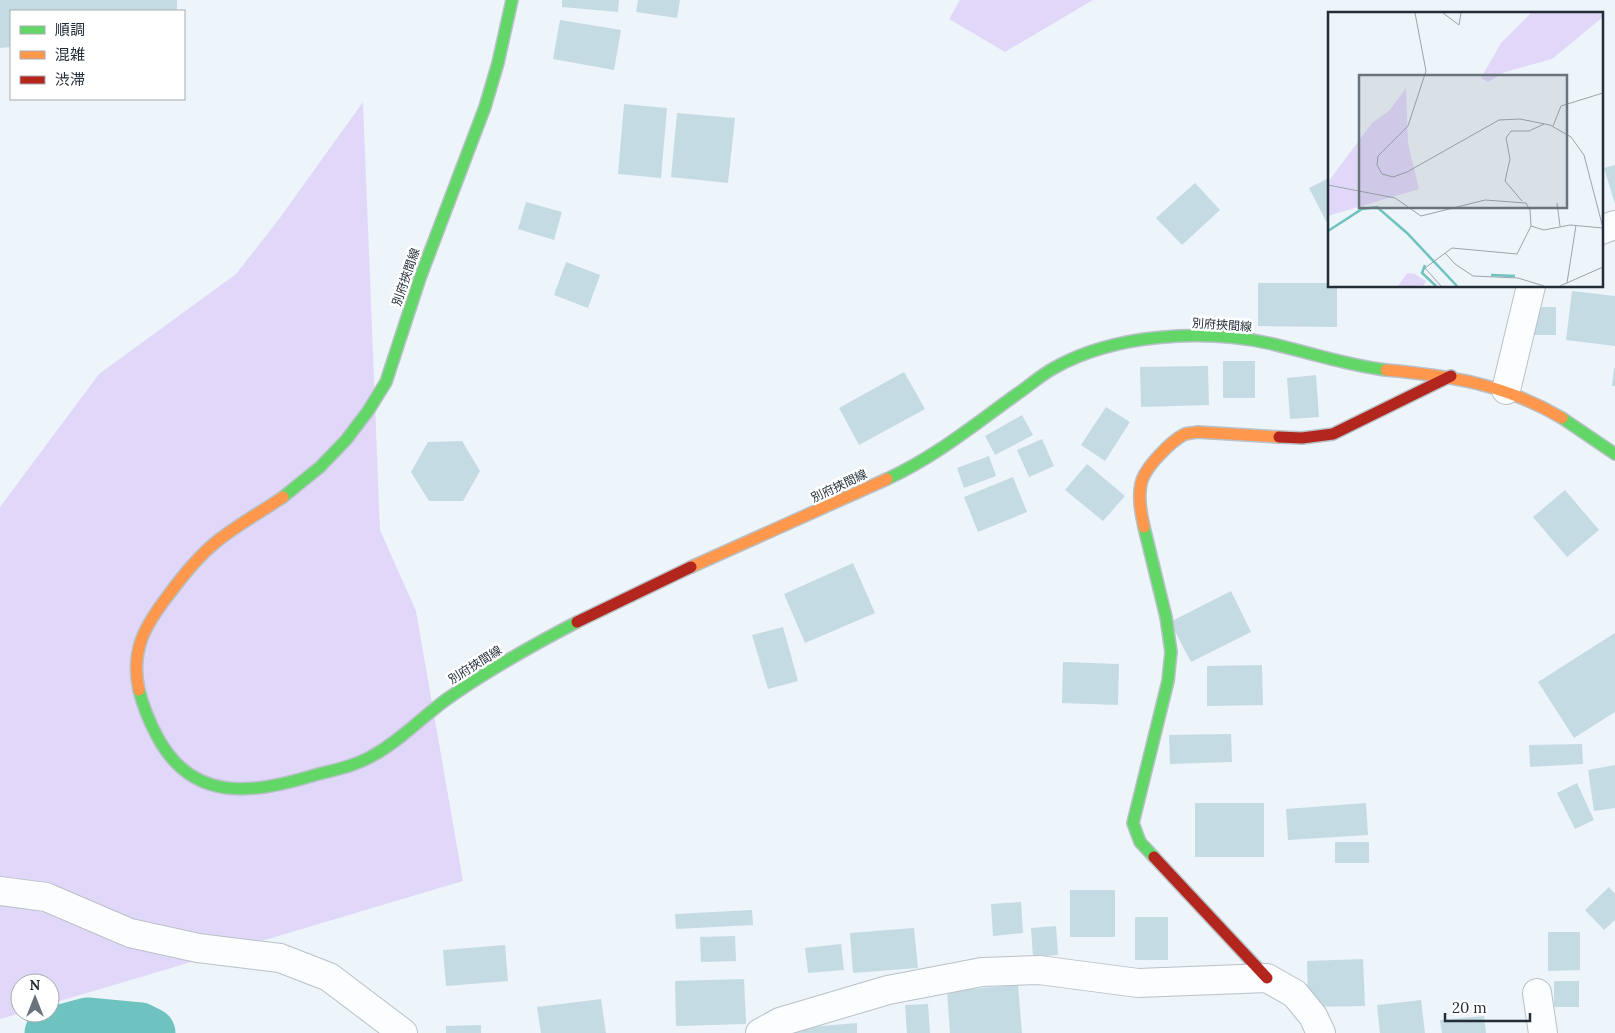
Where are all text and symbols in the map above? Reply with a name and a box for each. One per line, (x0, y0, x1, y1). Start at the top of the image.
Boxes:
legend (10, 10, 185, 100)
inset map (1328, 12, 1602, 288)
text: 順調 (55, 20, 85, 39)
text: 混雑 (55, 45, 85, 64)
text: 渋滞 (55, 70, 85, 89)
street label: 別府挾間線 (389, 246, 422, 308)
street label: 別府挾間線 (1192, 315, 1252, 334)
street label: 別府挾間線 (808, 466, 869, 505)
street label: 別府挾間線 (445, 642, 504, 687)
north arrow (10, 973, 60, 1023)
text: N (30, 976, 41, 994)
scale bar (1445, 990, 1530, 1022)
text: 20 m (1452, 998, 1487, 1017)

